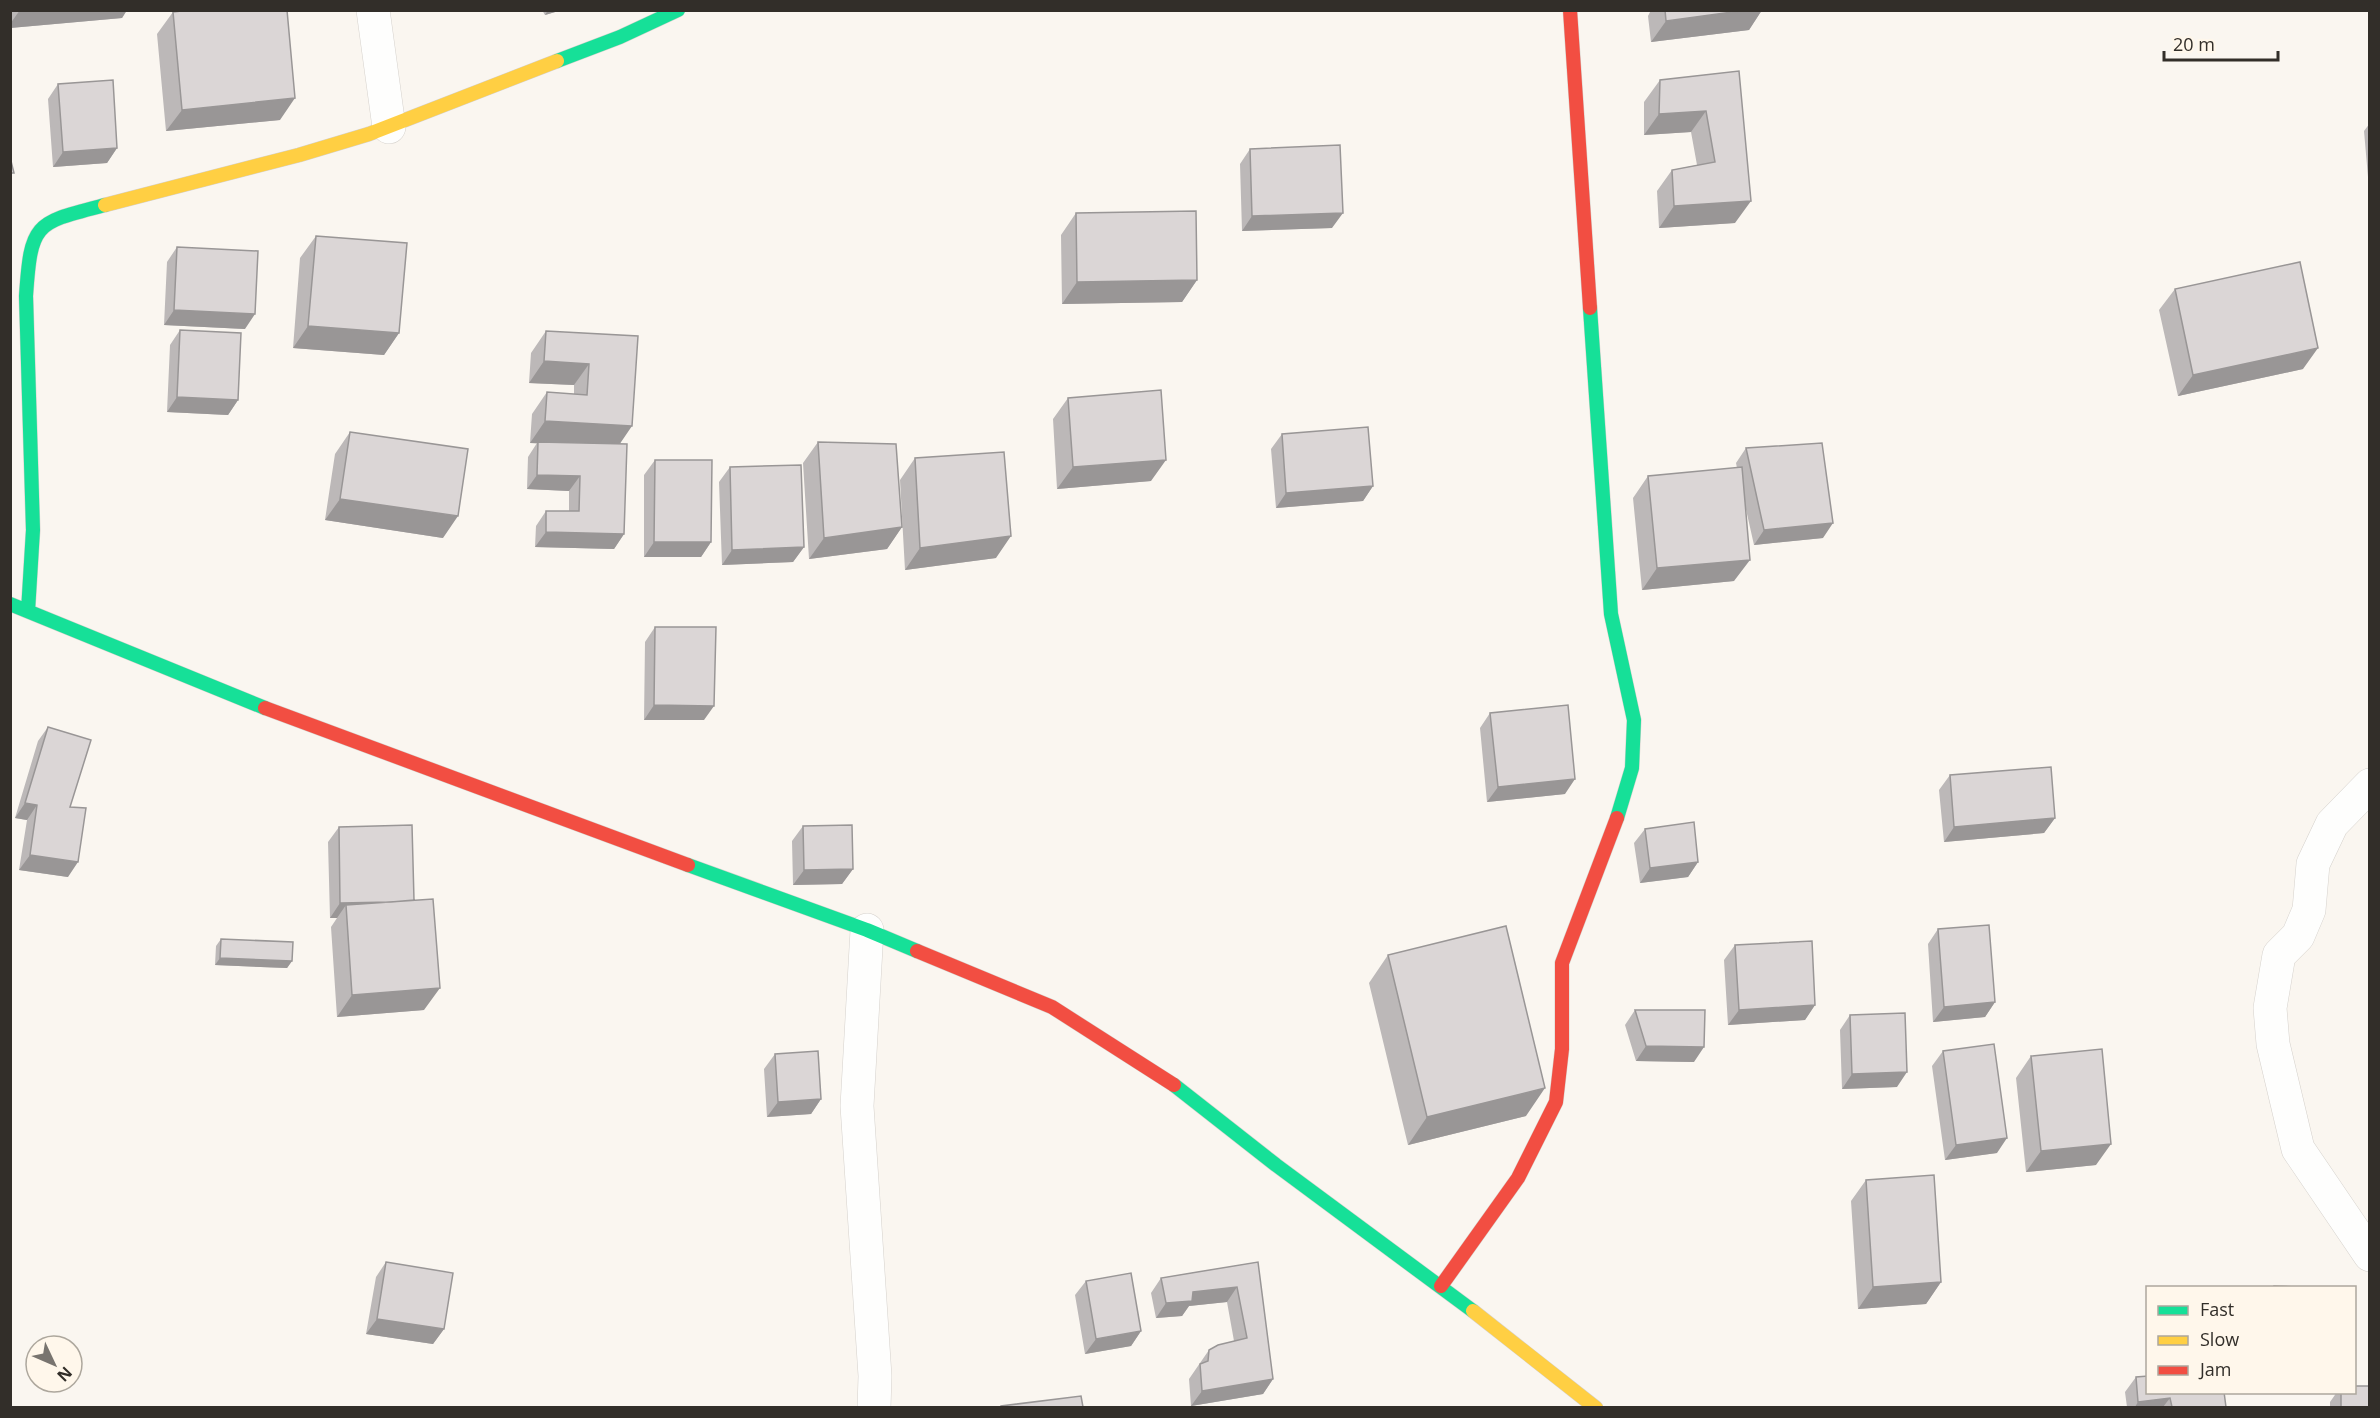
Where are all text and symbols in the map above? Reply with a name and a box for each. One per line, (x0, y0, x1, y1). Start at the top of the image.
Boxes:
scale bar (2164, 24, 2278, 62)
text: 20 m (2173, 32, 2215, 56)
legend (2146, 1286, 2356, 1394)
text: Fast (2200, 1297, 2234, 1321)
text: Slow (2200, 1327, 2239, 1351)
north arrow (24, 1334, 84, 1394)
text: Jam (2198, 1357, 2232, 1381)
text: N (52, 1362, 77, 1387)

